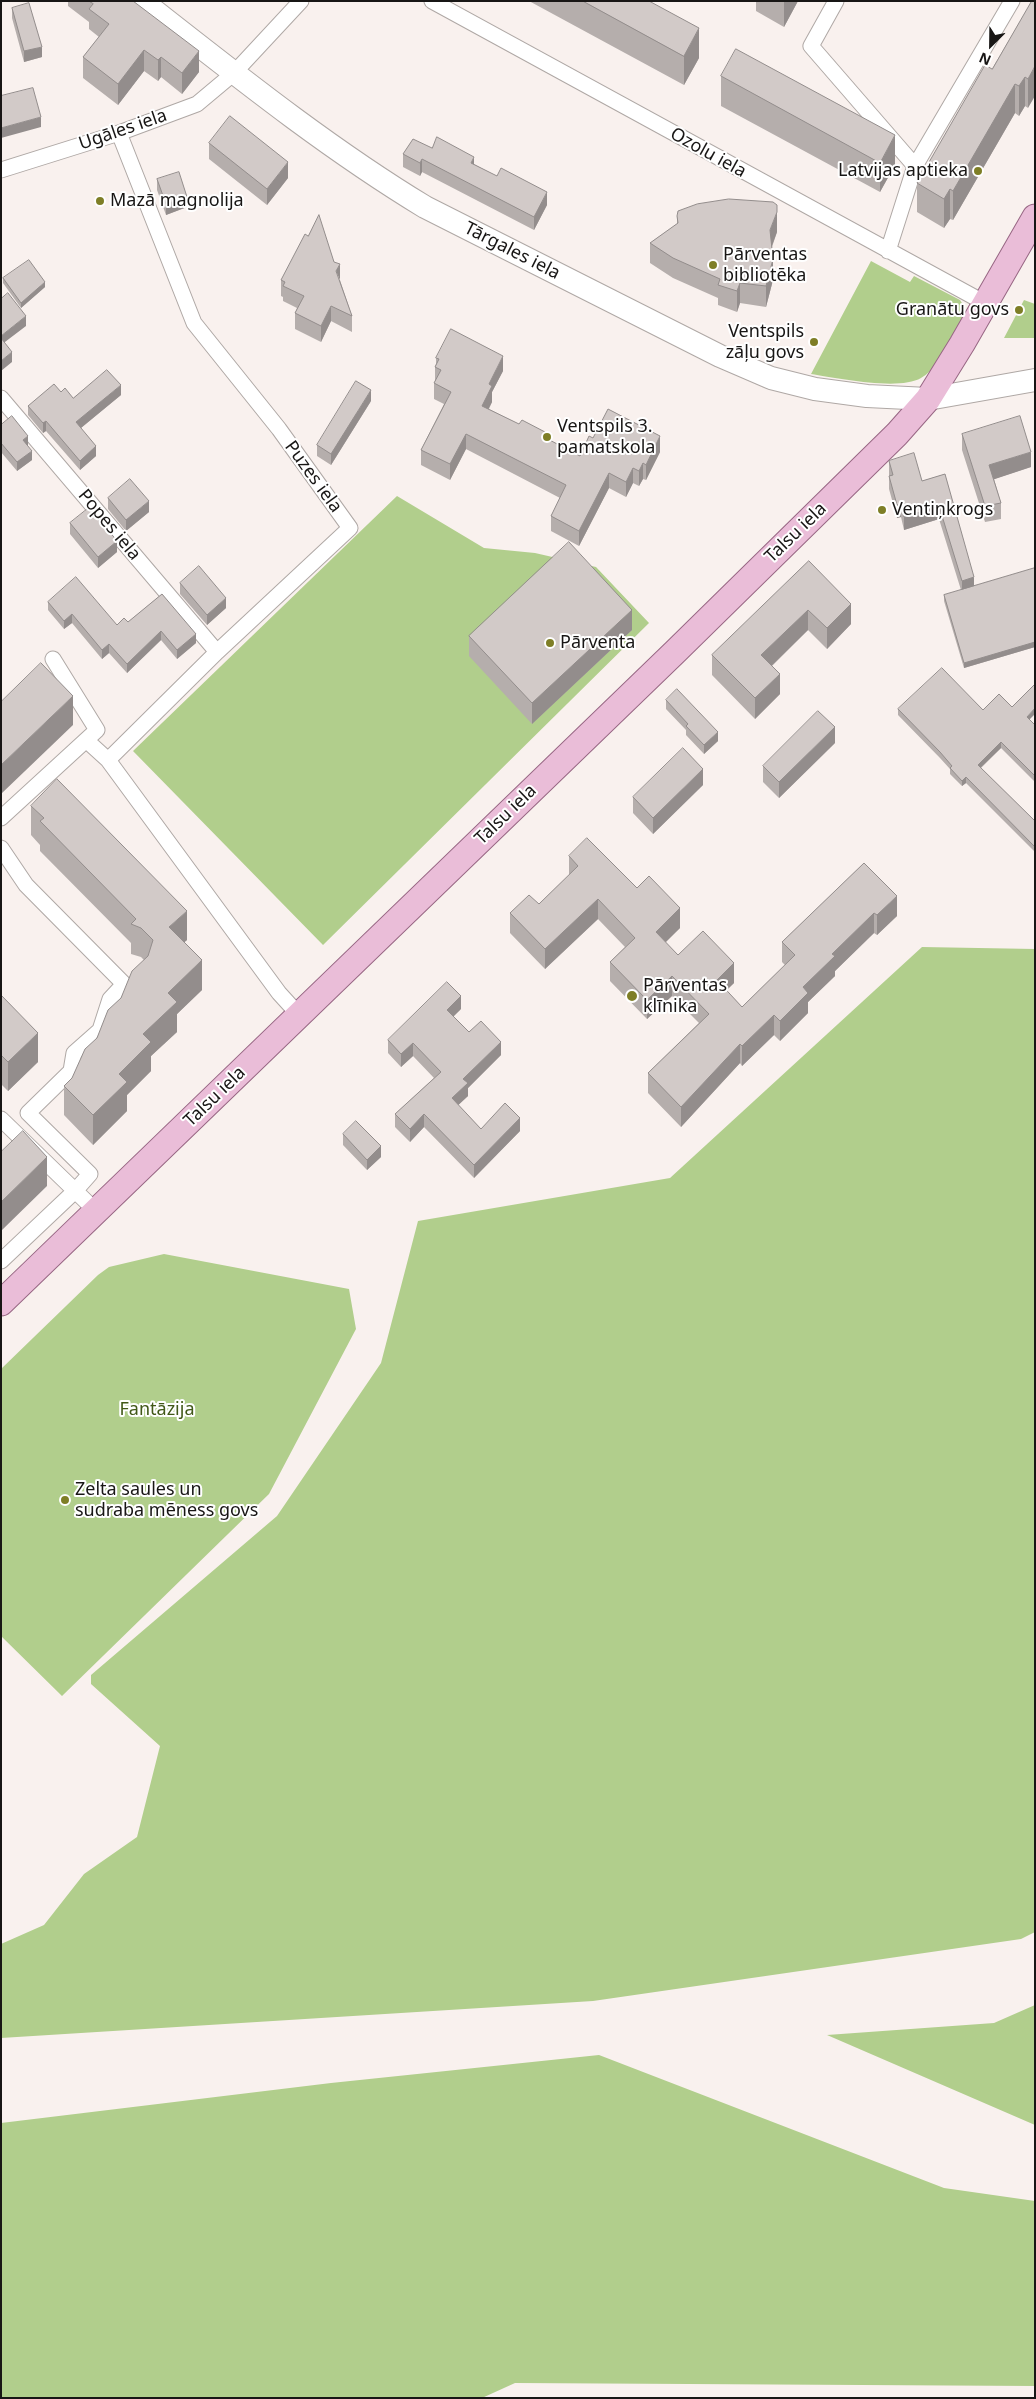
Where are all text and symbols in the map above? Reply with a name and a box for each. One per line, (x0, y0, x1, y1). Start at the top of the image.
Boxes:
north arrow (966, 20, 1016, 70)
text: N (976, 48, 994, 70)
street label: Ugāles iela (76, 105, 170, 155)
street label: Ozolu iela (666, 123, 750, 183)
place label: Latvijas aptieka (838, 160, 968, 182)
marker: Latvijas aptieka (972, 165, 984, 177)
place label: Mazā magnolija (110, 190, 244, 212)
marker: Mazā magnolija (94, 195, 106, 207)
street label: Tārgales iela (460, 218, 564, 284)
place label: Pārventas bibliotēka (723, 244, 807, 286)
marker: Pārventas bibliotēka (707, 259, 719, 271)
place label: Granātu govs (896, 299, 1009, 321)
marker: Granātu govs (1013, 304, 1025, 316)
place label: Ventspils zāļu govs (726, 321, 804, 364)
marker: Ventspils zāļu govs (808, 336, 820, 348)
place label: Ventspils 3. pamatskola (557, 416, 655, 458)
marker: Ventspils 3. pamatskola (541, 431, 553, 443)
street label: Puzes iela (280, 437, 346, 517)
street label: Popes iela (73, 485, 145, 565)
street label: Talsu iela (761, 498, 831, 568)
place label: Ventiņkrogs (892, 499, 993, 521)
marker: Ventiņkrogs (876, 504, 888, 516)
place label: Pārventa (560, 632, 635, 654)
marker: Pārventa (544, 637, 556, 649)
street label: Talsu iela (471, 780, 541, 850)
place label: Pārventas klīnika (643, 975, 727, 1018)
marker: Pārventas klīnika (625, 989, 639, 1003)
street label: Talsu iela (180, 1062, 250, 1132)
park label: Fantāzija (119, 1399, 195, 1421)
place label: Zelta saules un sudraba mēness govs (75, 1479, 258, 1522)
marker: Zelta saules un sudraba mēness govs (59, 1494, 71, 1506)

